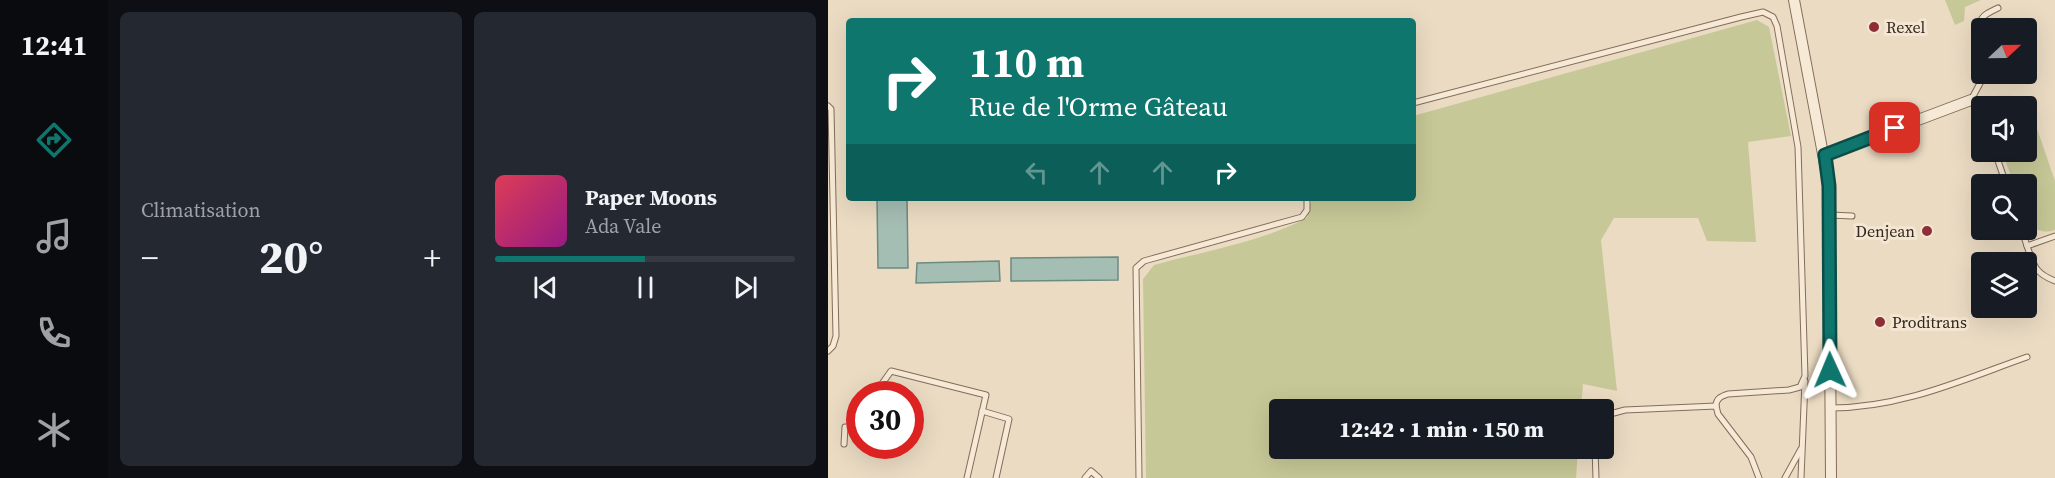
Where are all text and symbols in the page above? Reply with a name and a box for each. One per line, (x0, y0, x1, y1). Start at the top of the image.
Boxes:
place label: Rexel (1886, 16, 1926, 38)
north arrow (1971, 18, 2037, 84)
map controls (1971, 18, 2037, 318)
marker: Rexel (1867, 20, 1881, 34)
text: 12:41 (21, 27, 87, 64)
text: 110 m (969, 33, 1084, 91)
icon: right (870, 42, 948, 120)
text: Rue de l'Orme Gâteau (969, 88, 1228, 125)
button: sound (1971, 96, 2037, 162)
pin (1869, 102, 1920, 153)
icon: arrive (1878, 111, 1911, 144)
icon: directions (33, 119, 75, 161)
icon: left (1020, 156, 1053, 189)
icon: ahead (1083, 156, 1116, 189)
icon: ahead (1146, 156, 1179, 189)
icon: right (1209, 156, 1242, 189)
button: search (1971, 174, 2037, 240)
text: Paper Moons (585, 182, 717, 212)
text: Climatisation (141, 196, 261, 224)
text: Ada Vale (585, 212, 661, 240)
icon: music (33, 215, 75, 257)
place label: Denjean (1856, 220, 1915, 242)
marker: Denjean (1920, 224, 1934, 238)
text: 20° (259, 226, 323, 288)
text: − (141, 235, 159, 280)
text: + (423, 235, 441, 280)
button: layers (1971, 252, 2037, 318)
icon: previous (529, 271, 562, 304)
icon: pause (629, 271, 662, 304)
icon: next (729, 271, 762, 304)
place label: Proditrans (1892, 311, 1967, 333)
icon: phone (33, 312, 75, 354)
marker: Proditrans (1873, 315, 1887, 329)
position arrow (1798, 338, 1862, 402)
speed limit sign: 30 (846, 381, 924, 459)
icon: climate (33, 409, 75, 451)
text: 12:42 · 1 min · 150 m (1339, 414, 1544, 444)

